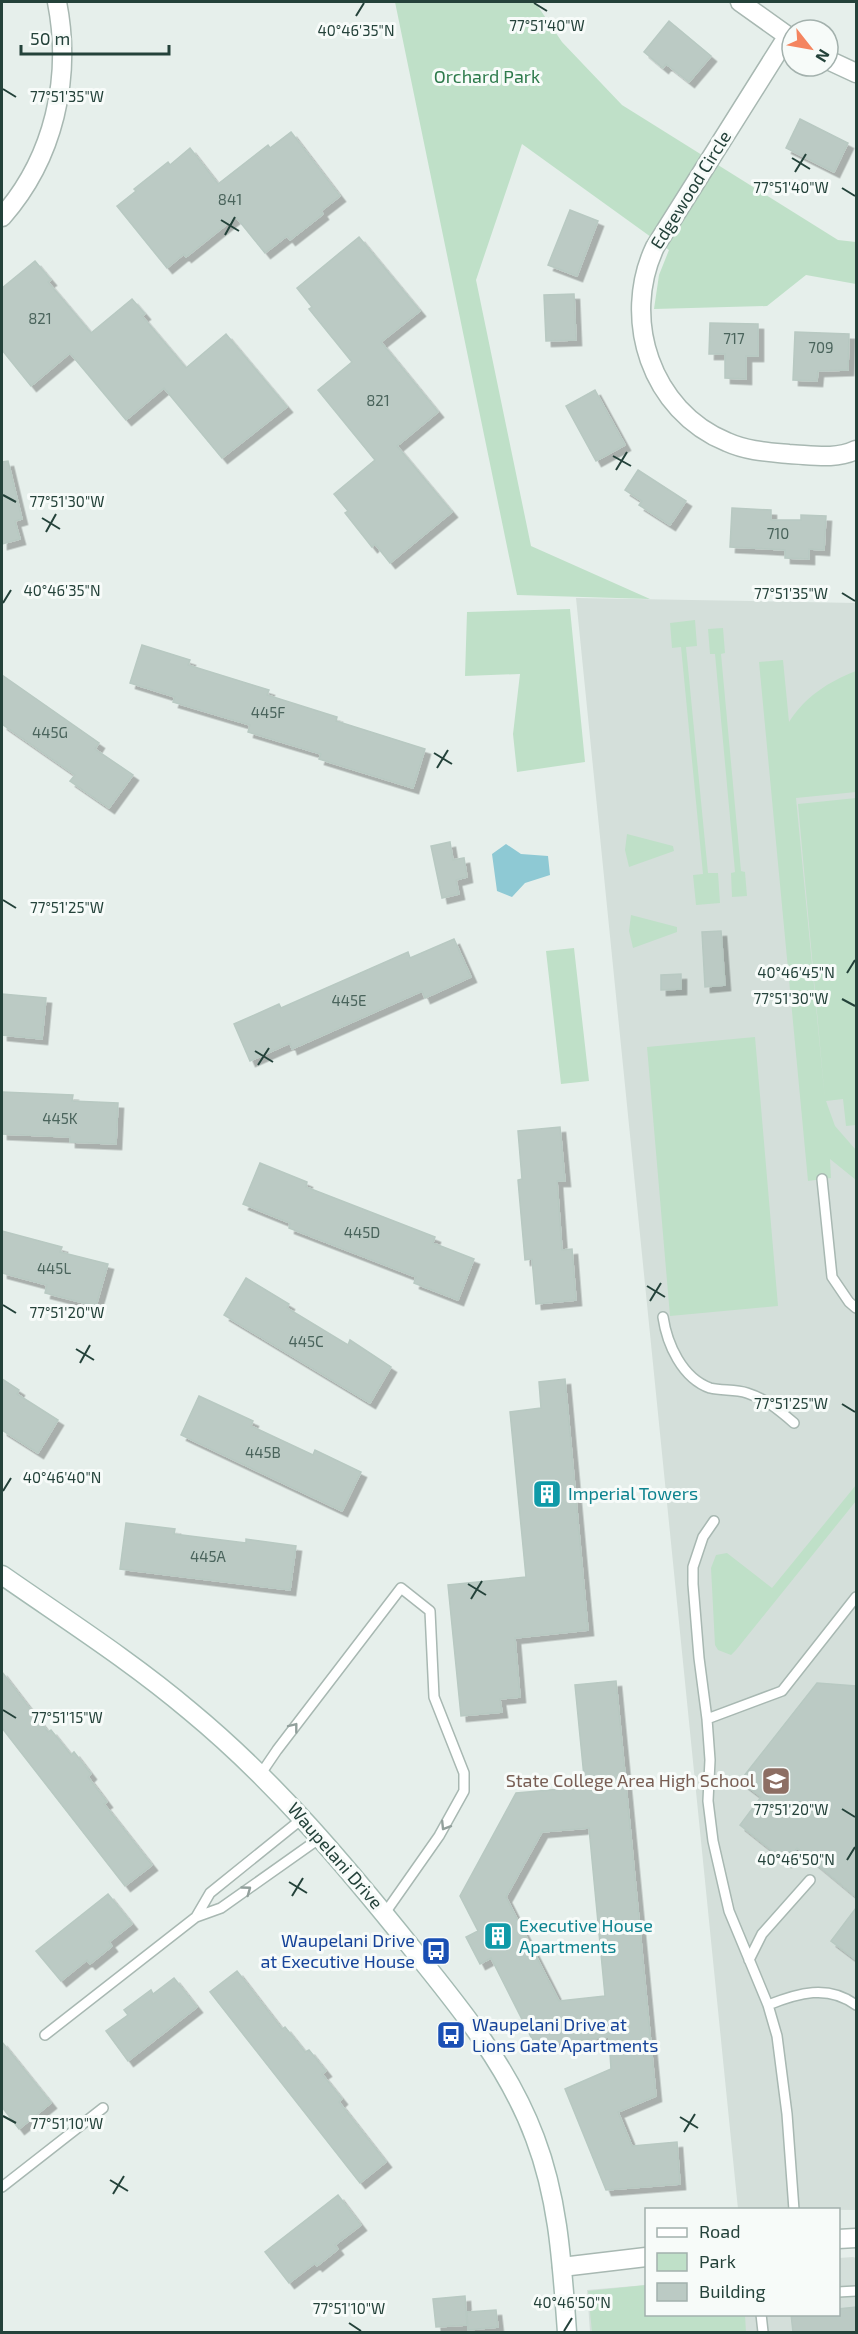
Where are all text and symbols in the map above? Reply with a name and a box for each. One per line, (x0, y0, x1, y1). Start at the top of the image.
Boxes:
text: 77°51'40"W (509, 16, 585, 34)
scale bar (21, 18, 170, 56)
north arrow (780, 18, 840, 78)
text: 40°46'35"N (318, 21, 394, 39)
text: 50 m (30, 27, 70, 49)
text: N (812, 46, 834, 66)
park label: Orchard Park (434, 65, 540, 87)
text: 77°51'35"W (30, 87, 104, 105)
street label: Edgewood Circle (645, 126, 735, 253)
text: 77°51'40"W (753, 178, 829, 196)
house number: 841 (218, 190, 242, 208)
house number: 821 (28, 309, 52, 327)
house number: 717 (723, 329, 745, 347)
house number: 709 (808, 338, 834, 356)
house number: 821 (366, 391, 390, 409)
text: 77°51'30"W (30, 492, 104, 510)
house number: 710 (767, 524, 789, 542)
text: 40°46'35"N (24, 581, 100, 599)
text: 77°51'35"W (754, 584, 828, 602)
house number: 445F (251, 703, 285, 721)
house number: 445G (32, 723, 68, 741)
text: 77°51'25"W (30, 898, 104, 916)
text: 40°46'45"N (757, 963, 835, 981)
text: 77°51'30"W (754, 989, 828, 1007)
house number: 445E (332, 991, 366, 1009)
house number: 445K (42, 1109, 78, 1127)
house number: 445D (344, 1223, 380, 1241)
house number: 445L (37, 1259, 71, 1277)
text: 77°51'20"W (30, 1303, 104, 1321)
house number: 445C (288, 1332, 324, 1350)
text: 77°51'25"W (754, 1394, 828, 1412)
house number: 445B (245, 1443, 281, 1461)
text: 40°46'40"N (23, 1468, 101, 1486)
building icon: Imperial Towers (531, 1478, 563, 1510)
place label: Imperial Towers (568, 1482, 698, 1504)
house number: 445A (190, 1547, 227, 1565)
text: 77°51'15"W (31, 1708, 103, 1726)
one-way arrow (287, 1723, 298, 1734)
school or university icon: State College Area High School (760, 1765, 792, 1797)
place label: State College Area High School (506, 1769, 756, 1791)
street label: Waupelani Drive (283, 1798, 388, 1913)
text: 77°51'20"W (754, 1800, 828, 1818)
one-way arrow (440, 1820, 452, 1830)
text: 40°46'50"N (757, 1850, 835, 1868)
one-way arrow (240, 1886, 251, 1897)
place label: Executive House Apartments (519, 1914, 653, 1957)
building icon: Executive House Apartments (482, 1920, 514, 1952)
place label: Waupelani Drive at Executive House (260, 1929, 415, 1972)
bus stop icon: Waupelani Drive at Executive House (420, 1935, 452, 1967)
place label: Waupelani Drive at Lions Gate Apartments (472, 2013, 658, 2056)
bus stop icon: Waupelani Drive at Lions Gate Apartments (435, 2019, 467, 2051)
text: 77°51'10"W (31, 2114, 103, 2132)
legend (645, 2208, 840, 2316)
text: Road (699, 2220, 740, 2242)
text: Park (699, 2250, 736, 2272)
text: Building (699, 2280, 766, 2302)
text: 40°46'50"N (533, 2293, 611, 2311)
text: 77°51'10"W (313, 2299, 385, 2317)

